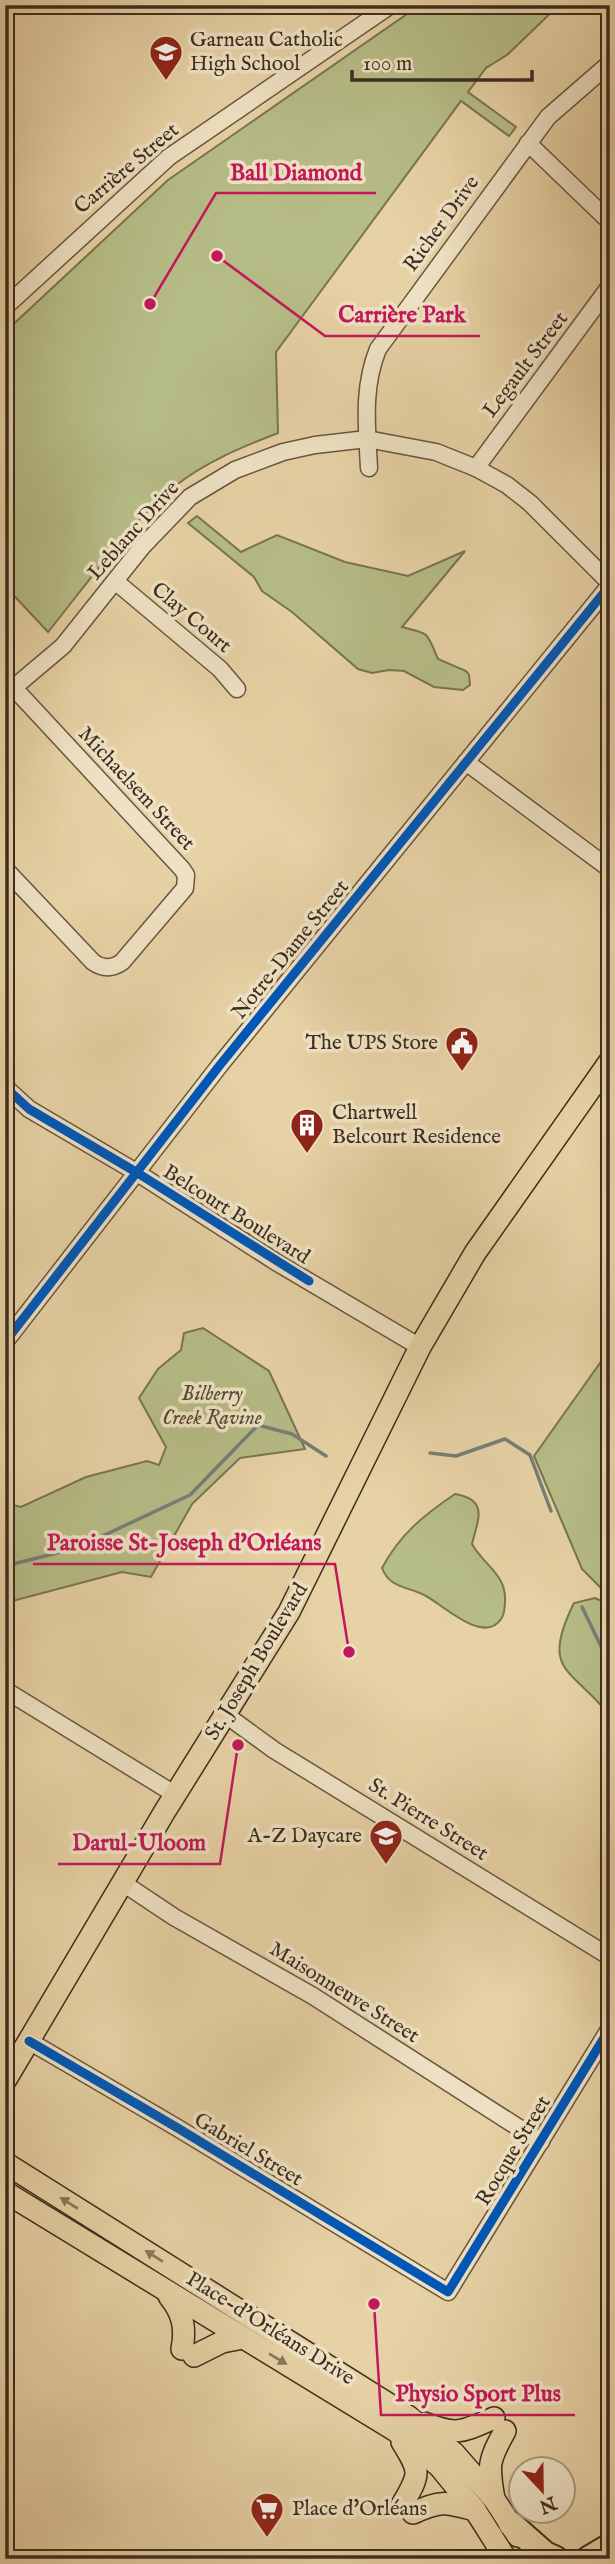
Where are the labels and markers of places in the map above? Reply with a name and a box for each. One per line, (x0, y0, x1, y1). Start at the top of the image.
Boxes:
place label: Garneau Catholic High School (190, 27, 343, 78)
school or university icon: Garneau Catholic High School (147, 33, 185, 82)
callout: Ball Diamond (216, 149, 376, 193)
callout: Carrière Park (325, 292, 480, 336)
public building icon: The UPS Store (443, 1024, 481, 1073)
place label: The UPS Store (305, 1030, 438, 1057)
place label: Chartwell Belcourt Residence (332, 1100, 501, 1151)
building icon: Chartwell Belcourt Residence (288, 1106, 326, 1155)
callout: Paroisse St-Joseph d'Orléans (33, 1520, 335, 1564)
school or university icon: A-Z Daycare (367, 1817, 405, 1866)
callout: Darul-Uloom (58, 1820, 220, 1864)
place label: A-Z Daycare (247, 1823, 362, 1850)
callout: Physio Sport Plus (381, 2371, 575, 2415)
supermarket icon: Place d'Orléans (248, 2490, 286, 2539)
place label: Place d'Orléans (292, 2496, 427, 2523)

